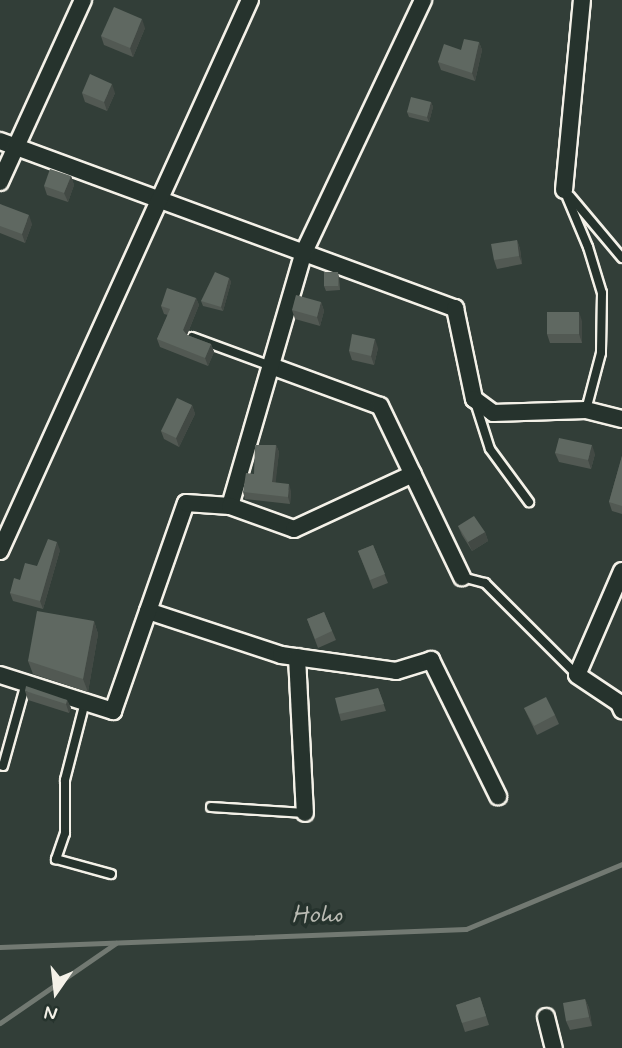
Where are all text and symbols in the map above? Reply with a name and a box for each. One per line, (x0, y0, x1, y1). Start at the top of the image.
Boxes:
water label: Hoho (291, 900, 343, 932)
north arrow (21, 957, 91, 1027)
text: N (42, 999, 60, 1027)

